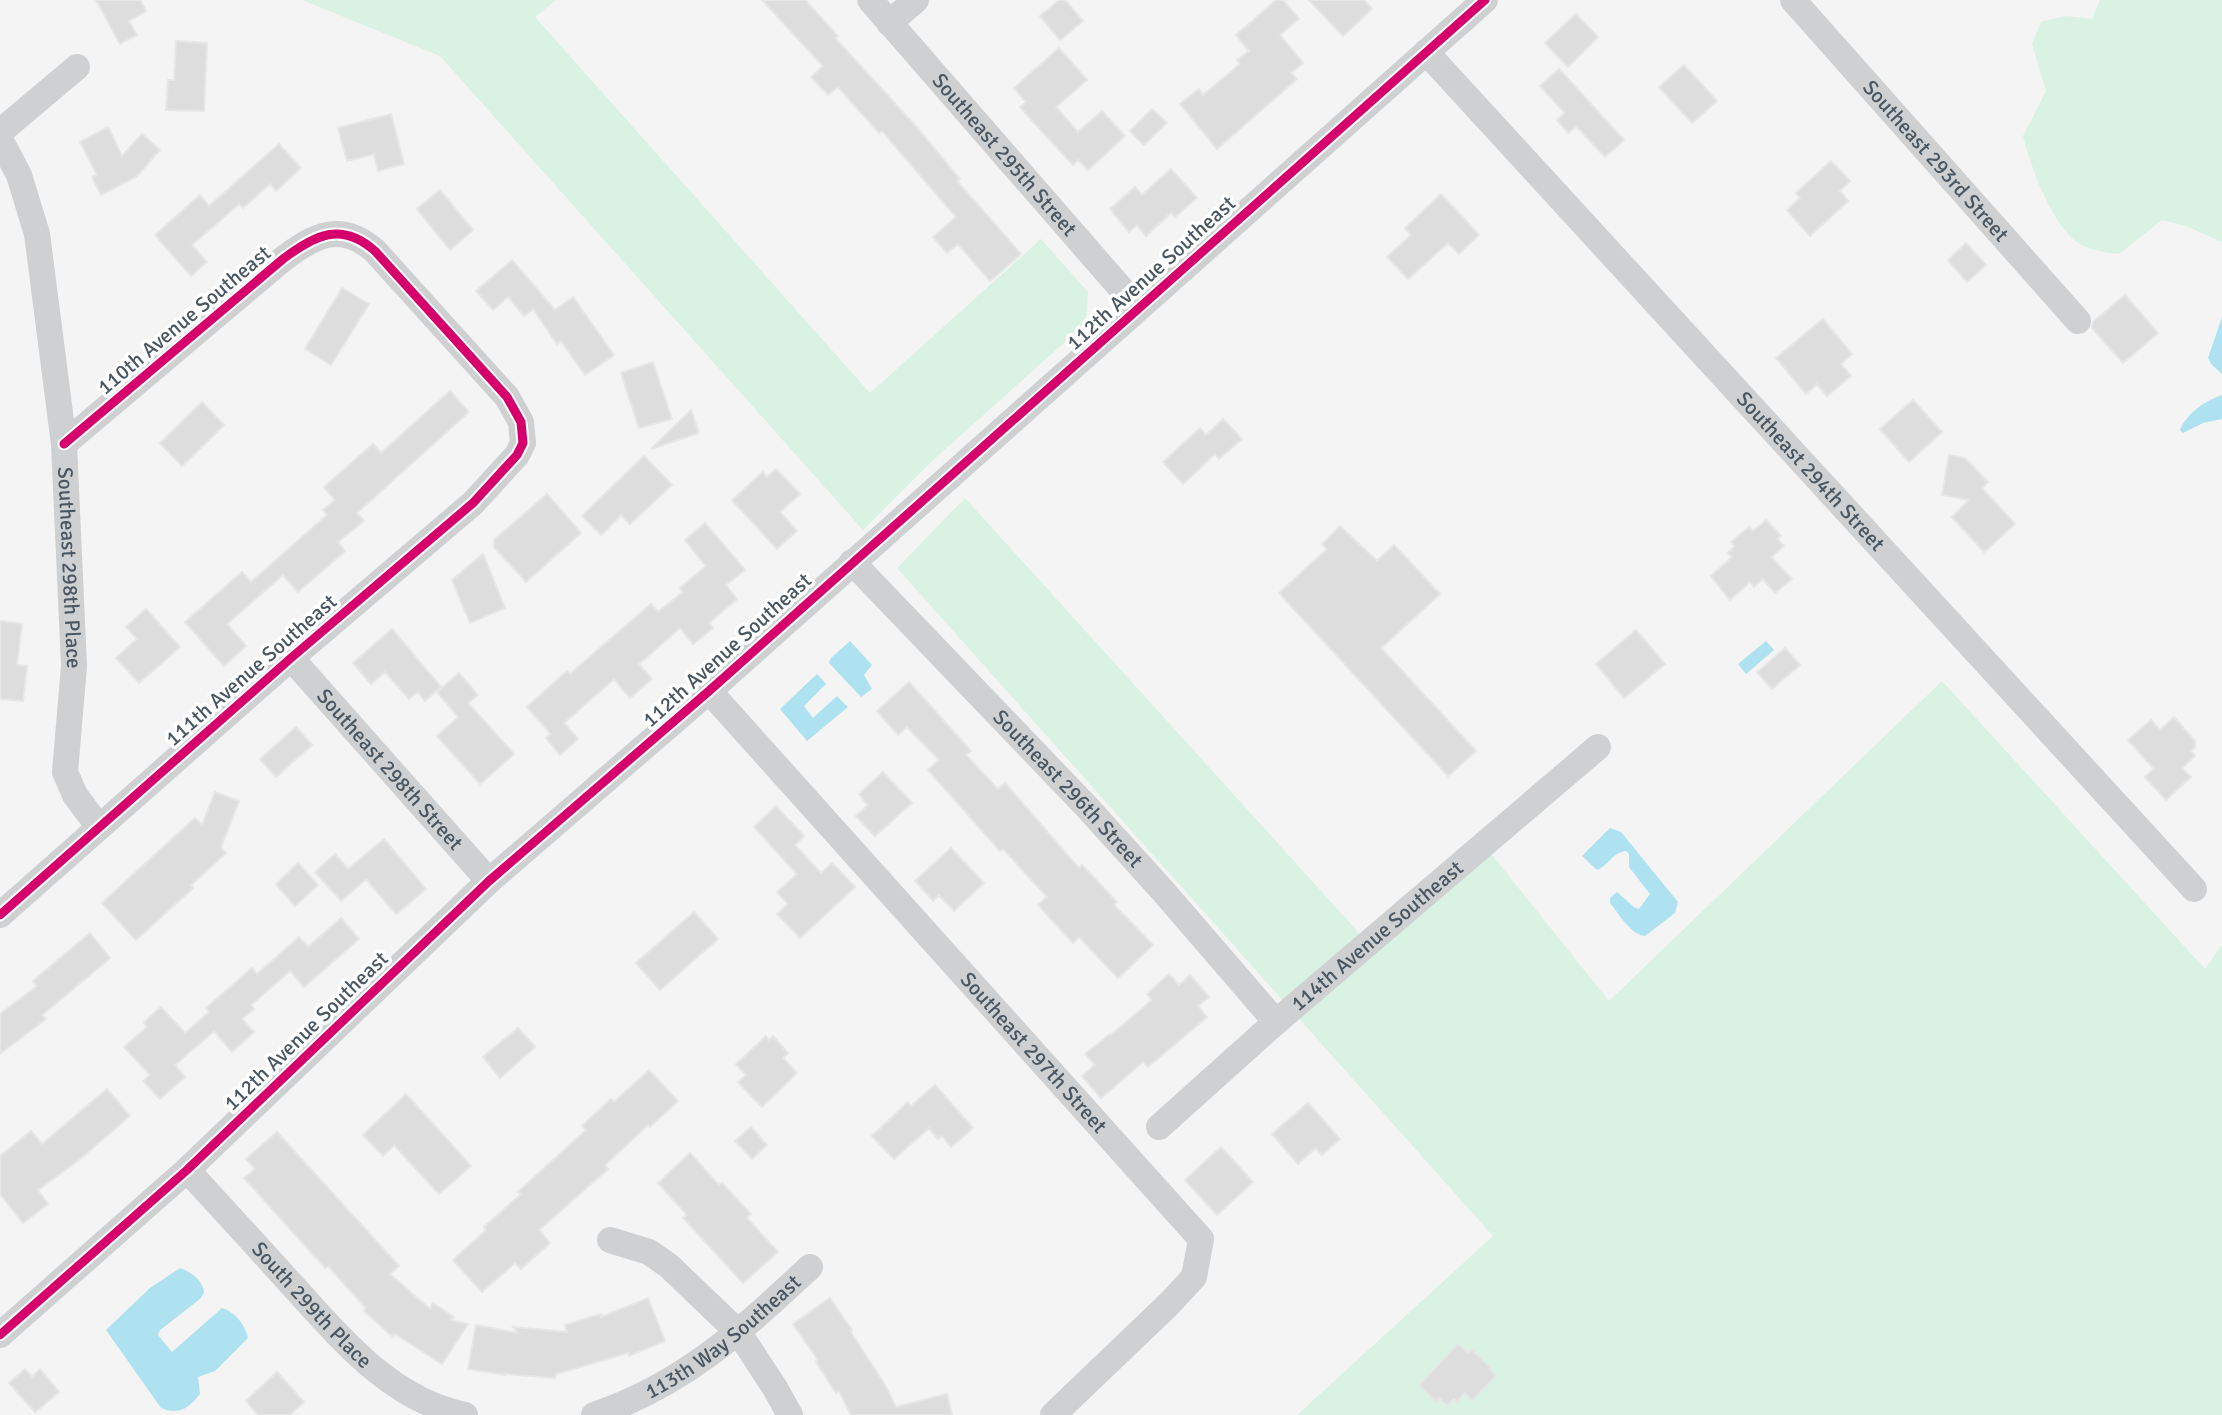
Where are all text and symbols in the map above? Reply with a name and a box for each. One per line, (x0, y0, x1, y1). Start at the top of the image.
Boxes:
street label: Southeast 295th Street (927, 68, 1082, 241)
street label: Southeast 293rd Street (1857, 75, 2014, 247)
street label: 112th Avenue Southeast (1061, 190, 1241, 356)
street label: 110th Avenue Southeast (92, 240, 276, 400)
street label: Southeast 294th Street (1731, 386, 1890, 556)
street label: Southeast 298th Place (52, 466, 87, 669)
street label: 112th Avenue Southeast (637, 567, 817, 733)
street label: 111th Avenue Southeast (160, 589, 342, 751)
street label: Southeast 298th Street (311, 683, 469, 856)
street label: Southeast 296th Street (987, 704, 1148, 873)
street label: 114th Avenue Southeast (1285, 855, 1468, 1017)
street label: 112th Avenue Southeast (218, 946, 394, 1116)
street label: Southeast 297th Street (955, 967, 1113, 1139)
street label: South 299th Place (246, 1236, 377, 1374)
street label: 113th Way Southeast (641, 1269, 806, 1405)

